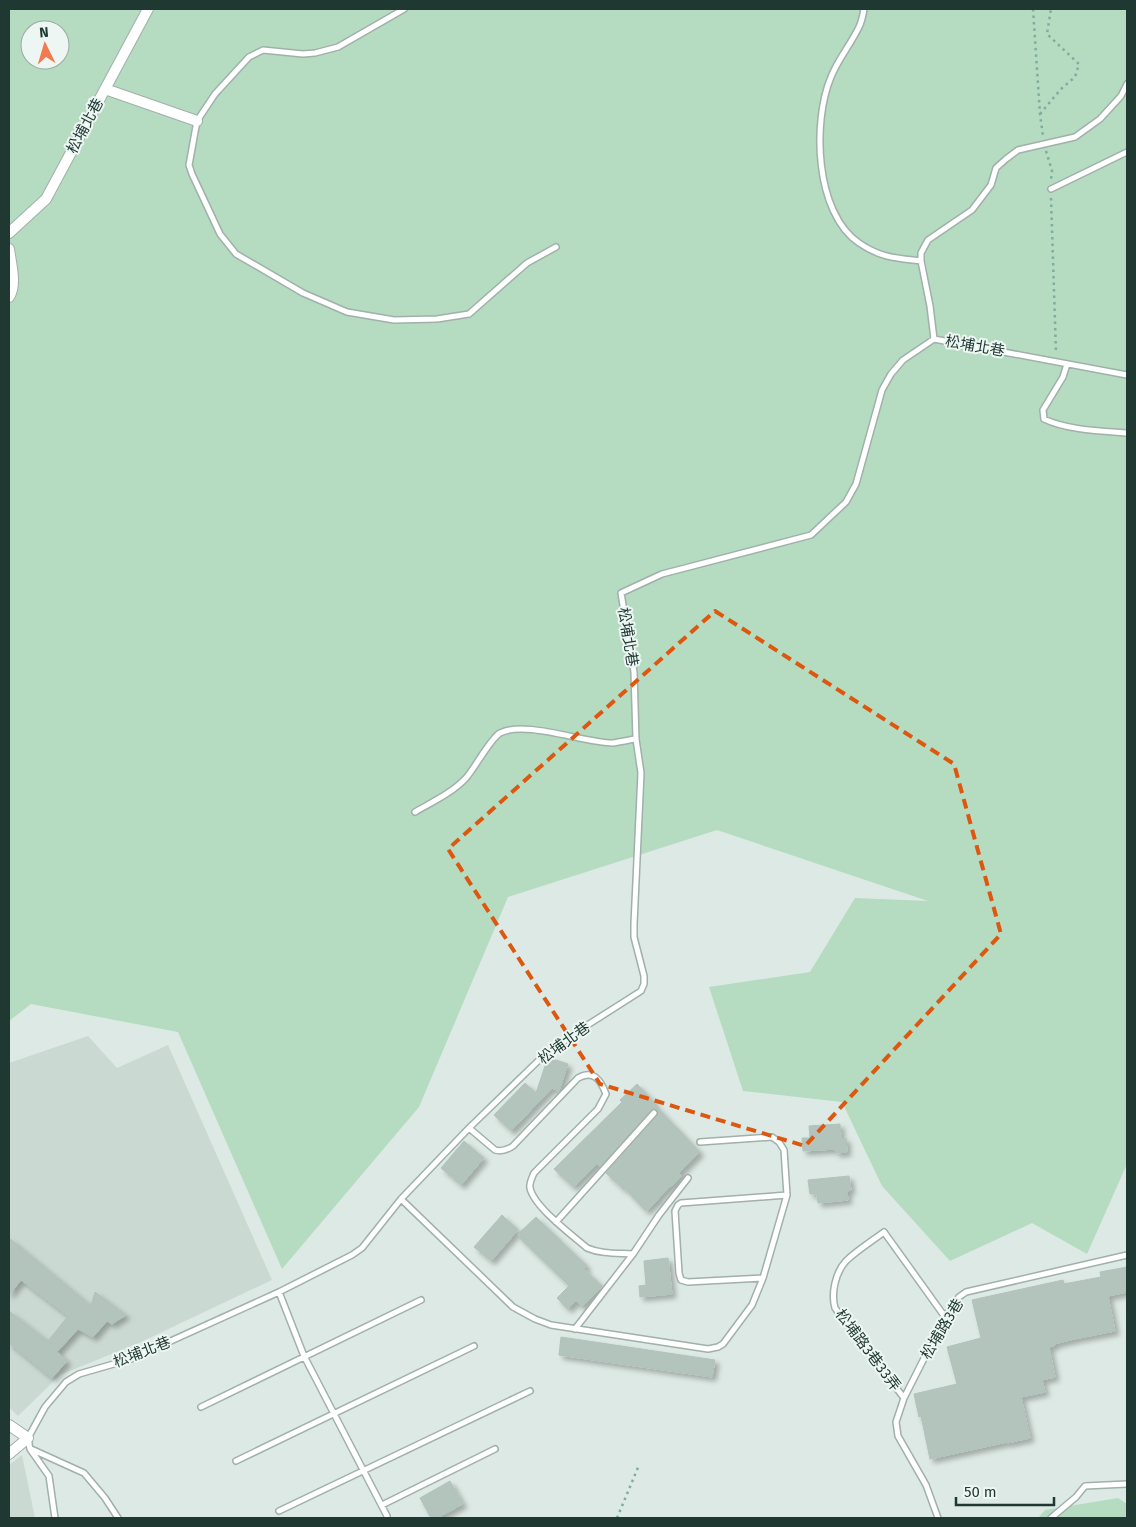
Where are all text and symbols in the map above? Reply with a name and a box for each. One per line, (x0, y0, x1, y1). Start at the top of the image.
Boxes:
north arrow (20, 20, 70, 70)
text: N (39, 24, 49, 41)
street label: 松埔北巷 (63, 95, 107, 157)
street label: 松埔北巷 (944, 332, 1006, 360)
street label: 松埔北巷 (614, 606, 642, 668)
street label: 松埔北巷 (534, 1018, 594, 1068)
street label: 松埔路3巷 (917, 1295, 967, 1363)
street label: 松埔路3巷33弄 (831, 1306, 905, 1394)
street label: 松埔北巷 (111, 1333, 173, 1371)
scale bar (956, 1474, 1054, 1506)
text: 50 m (964, 1483, 997, 1501)

